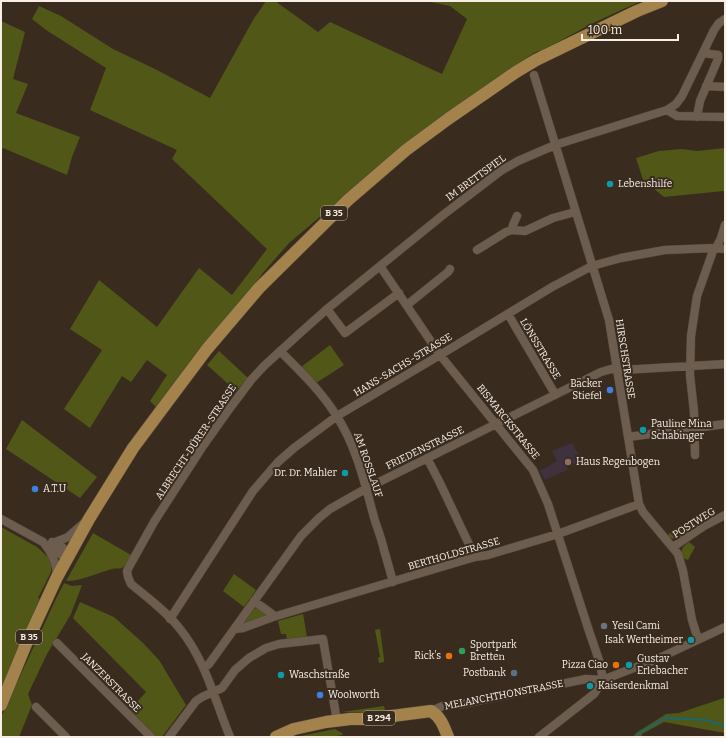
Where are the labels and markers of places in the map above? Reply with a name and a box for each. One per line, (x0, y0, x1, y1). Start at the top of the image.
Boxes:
place label: Lebenshilfe (618, 178, 672, 190)
marker: Lebenshilfe (605, 179, 615, 189)
place label: Bäcker Stiefel (570, 378, 603, 402)
marker: Bäcker Stiefel (605, 385, 615, 395)
place label: Pauline Mina Schabinger (651, 418, 712, 442)
marker: Pauline Mina Schabinger (638, 425, 648, 435)
place label: Haus Regenbogen (576, 456, 661, 468)
marker: Haus Regenbogen (563, 457, 573, 467)
place label: Dr. Dr. Mahler (274, 467, 338, 479)
marker: Dr. Dr. Mahler (340, 468, 350, 478)
place label: A.T.U (43, 483, 67, 495)
marker: A.T.U (30, 484, 40, 494)
place label: Yesil Cami (612, 620, 660, 632)
marker: Yesil Cami (599, 621, 609, 631)
place label: Isak Wertheimer (605, 634, 684, 646)
marker: Isak Wertheimer (686, 635, 696, 645)
place label: Sportpark Bretten (470, 639, 517, 663)
marker: Sportpark Bretten (457, 646, 467, 656)
place label: Rick's (414, 650, 441, 662)
marker: Rick's (444, 651, 454, 661)
place label: Gustav Erlebacher (637, 653, 689, 677)
place label: Pizza Ciao (562, 659, 608, 671)
marker: Pizza Ciao (611, 660, 621, 670)
marker: Gustav Erlebacher (624, 660, 634, 670)
place label: Postbank (463, 667, 506, 679)
marker: Postbank (509, 668, 519, 678)
place label: Waschstraße (289, 669, 350, 681)
marker: Waschstraße (276, 670, 286, 680)
place label: Kaiserdenkmal (598, 680, 669, 692)
marker: Kaiserdenkmal (585, 681, 595, 691)
place label: Woolworth (328, 689, 380, 701)
marker: Woolworth (315, 690, 325, 700)

